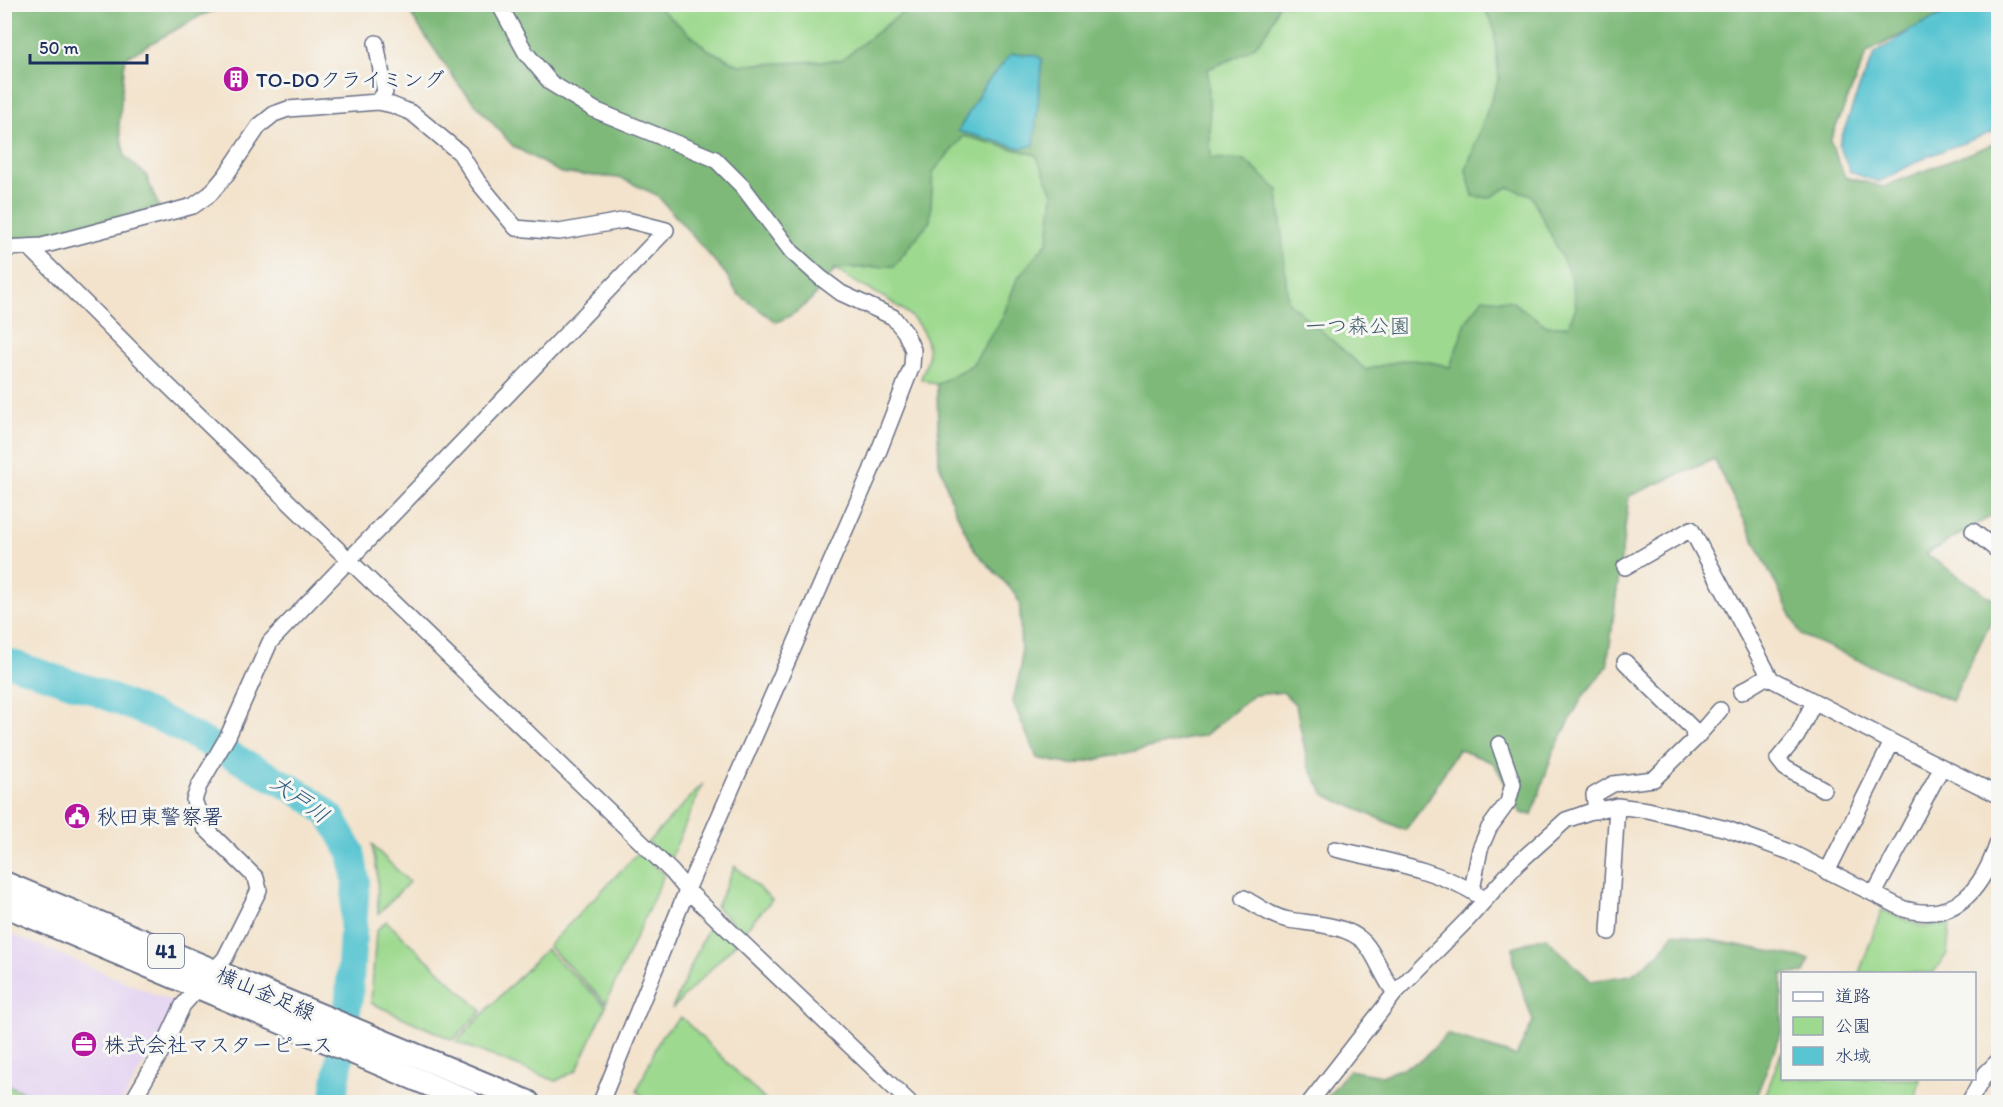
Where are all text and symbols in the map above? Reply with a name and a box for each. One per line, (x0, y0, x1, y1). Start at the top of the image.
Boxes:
scale bar (30, 27, 147, 65)
text: 50 m (39, 37, 79, 59)
building icon: TO-DOクライミング (221, 64, 251, 94)
place label: TO-DOクライミング (256, 67, 445, 92)
park label: 一つ森公園 (1306, 313, 1411, 338)
water label: 大戸川 (265, 769, 335, 829)
public building icon: 秋田東警察署 (62, 801, 92, 831)
place label: 秋田東警察署 (97, 804, 223, 829)
road number: 41 (148, 934, 184, 968)
street label: 横山金足線 (213, 961, 319, 1025)
legend (1781, 972, 1976, 1080)
text: 道路 (1835, 985, 1871, 1007)
text: 公園 (1835, 1015, 1871, 1037)
office icon: 株式会社マスターピース (69, 1029, 99, 1059)
place label: 株式会社マスターピース (104, 1032, 333, 1057)
text: 水域 (1835, 1045, 1871, 1067)

